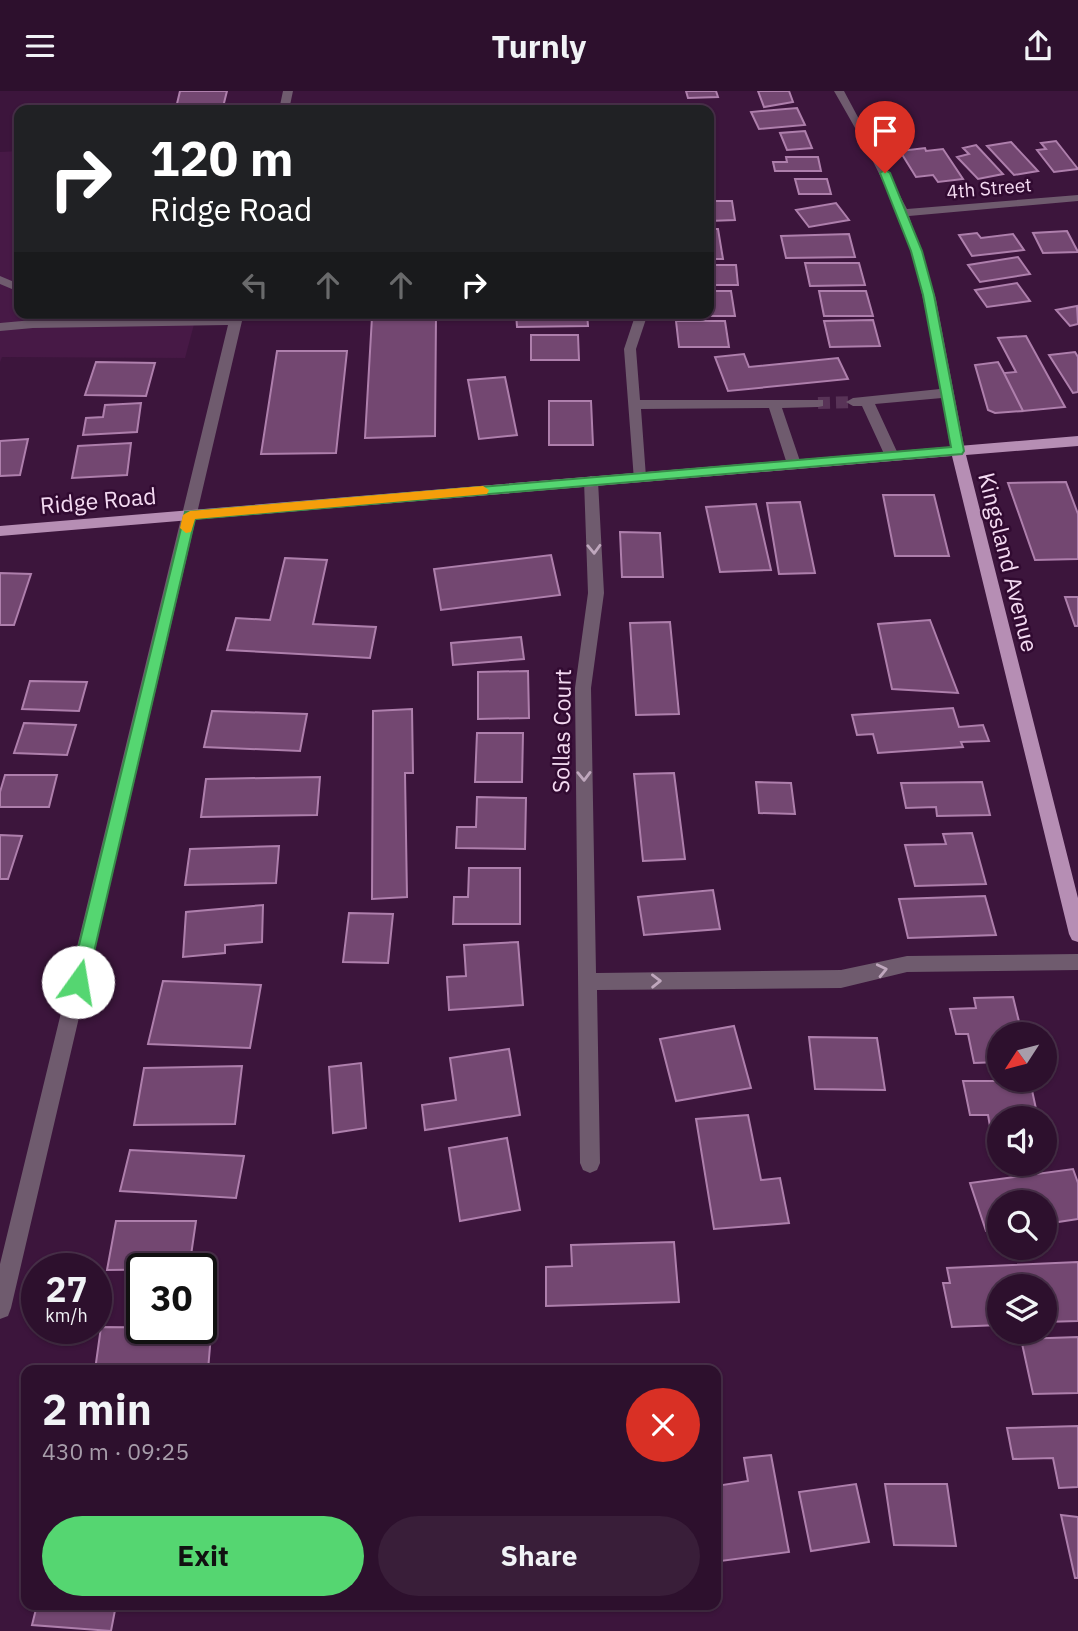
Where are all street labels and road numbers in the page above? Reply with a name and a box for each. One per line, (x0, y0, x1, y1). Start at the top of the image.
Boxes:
street label: 4th Street (945, 172, 1033, 204)
street label: Kingsland Avenue (972, 469, 1046, 655)
street label: Ridge Road (39, 480, 157, 520)
street label: Sollas Court (545, 669, 577, 793)

